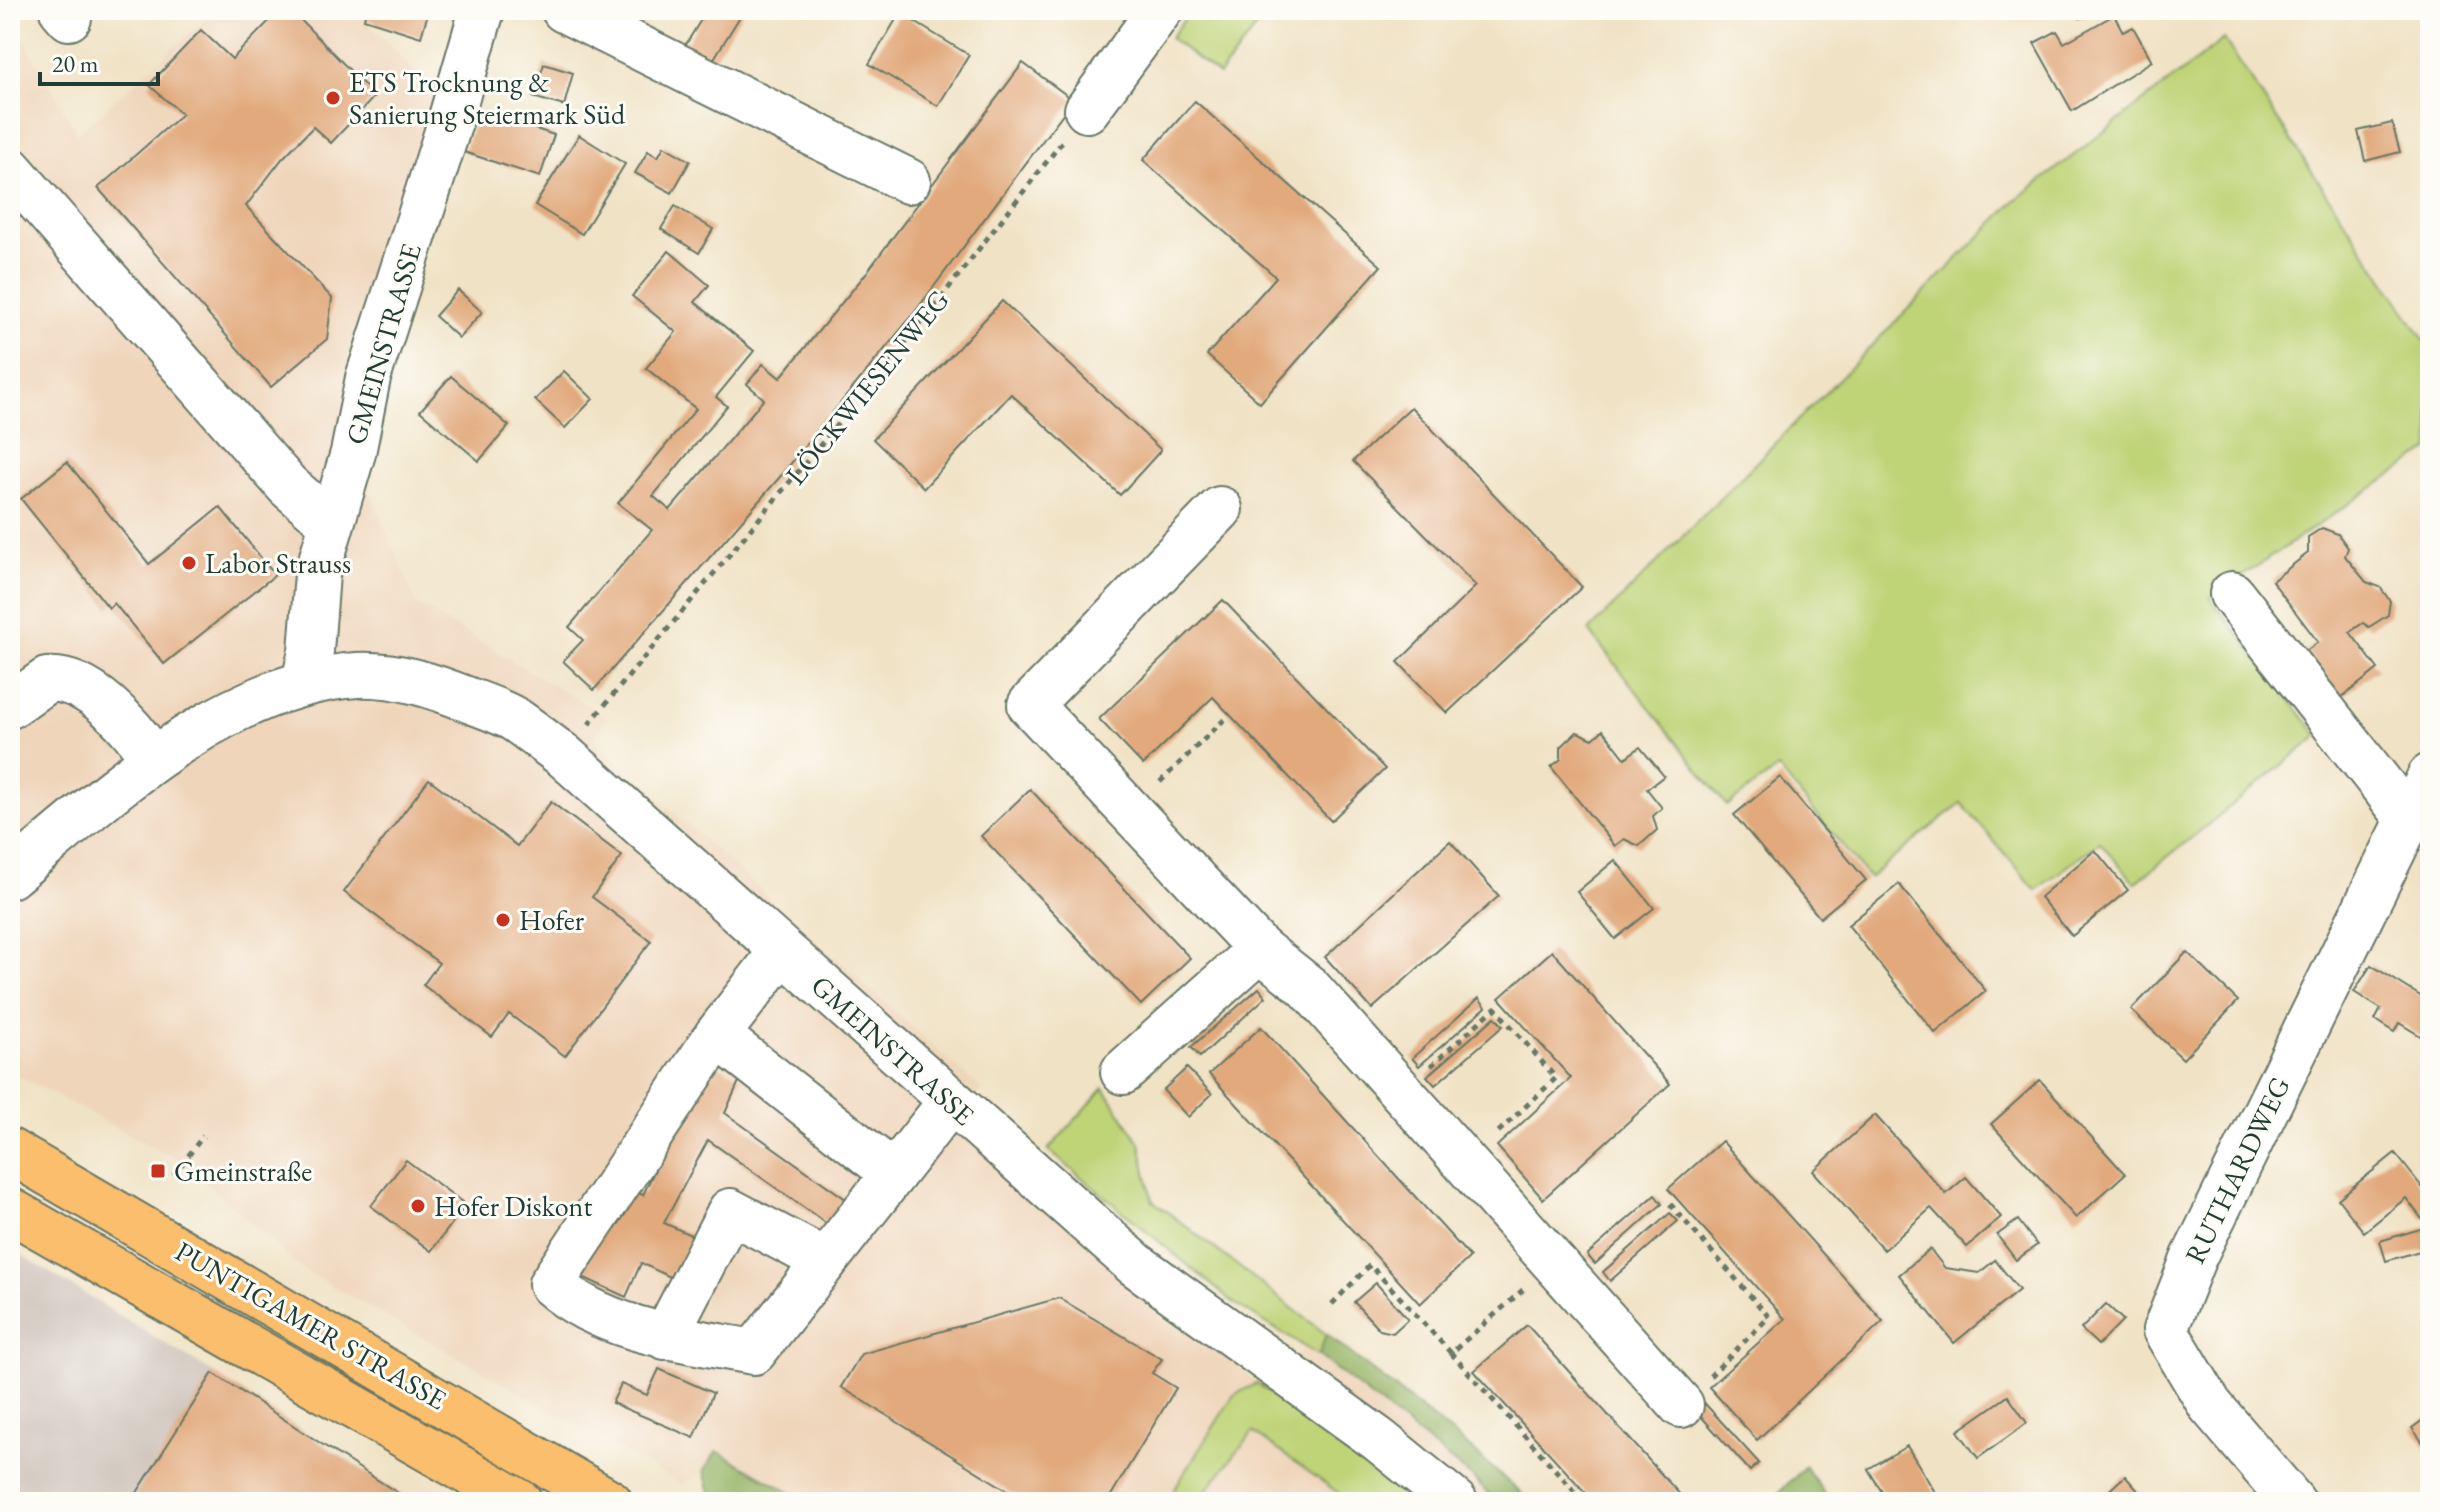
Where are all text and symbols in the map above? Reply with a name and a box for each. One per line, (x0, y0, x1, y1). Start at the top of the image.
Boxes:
scale bar (40, 36, 158, 86)
text: 20 m (52, 48, 99, 79)
place label: ETS Trocknung & Sanierung Steiermark Süd (349, 64, 626, 132)
marker: ETS Trocknung & Sanierung Steiermark Süd (324, 89, 342, 107)
street label: GMEINSTRASSE (337, 239, 429, 449)
street label: LÖCKWIESENWEG (777, 282, 957, 492)
place label: Labor Strauss (205, 545, 351, 581)
marker: Labor Strauss (180, 554, 198, 572)
place label: Hofer (519, 902, 585, 938)
marker: Hofer (494, 911, 512, 929)
street label: GMEINSTRASSE (804, 967, 982, 1133)
street label: RUTHARDWEG (2176, 1071, 2298, 1269)
place label: Gmeinstraße (174, 1153, 312, 1189)
marker: Gmeinstraße (149, 1162, 167, 1180)
place label: Hofer Diskont (434, 1188, 592, 1224)
marker: Hofer Diskont (409, 1197, 427, 1215)
street label: PUNTIGAMER STRASSE (169, 1233, 453, 1417)

